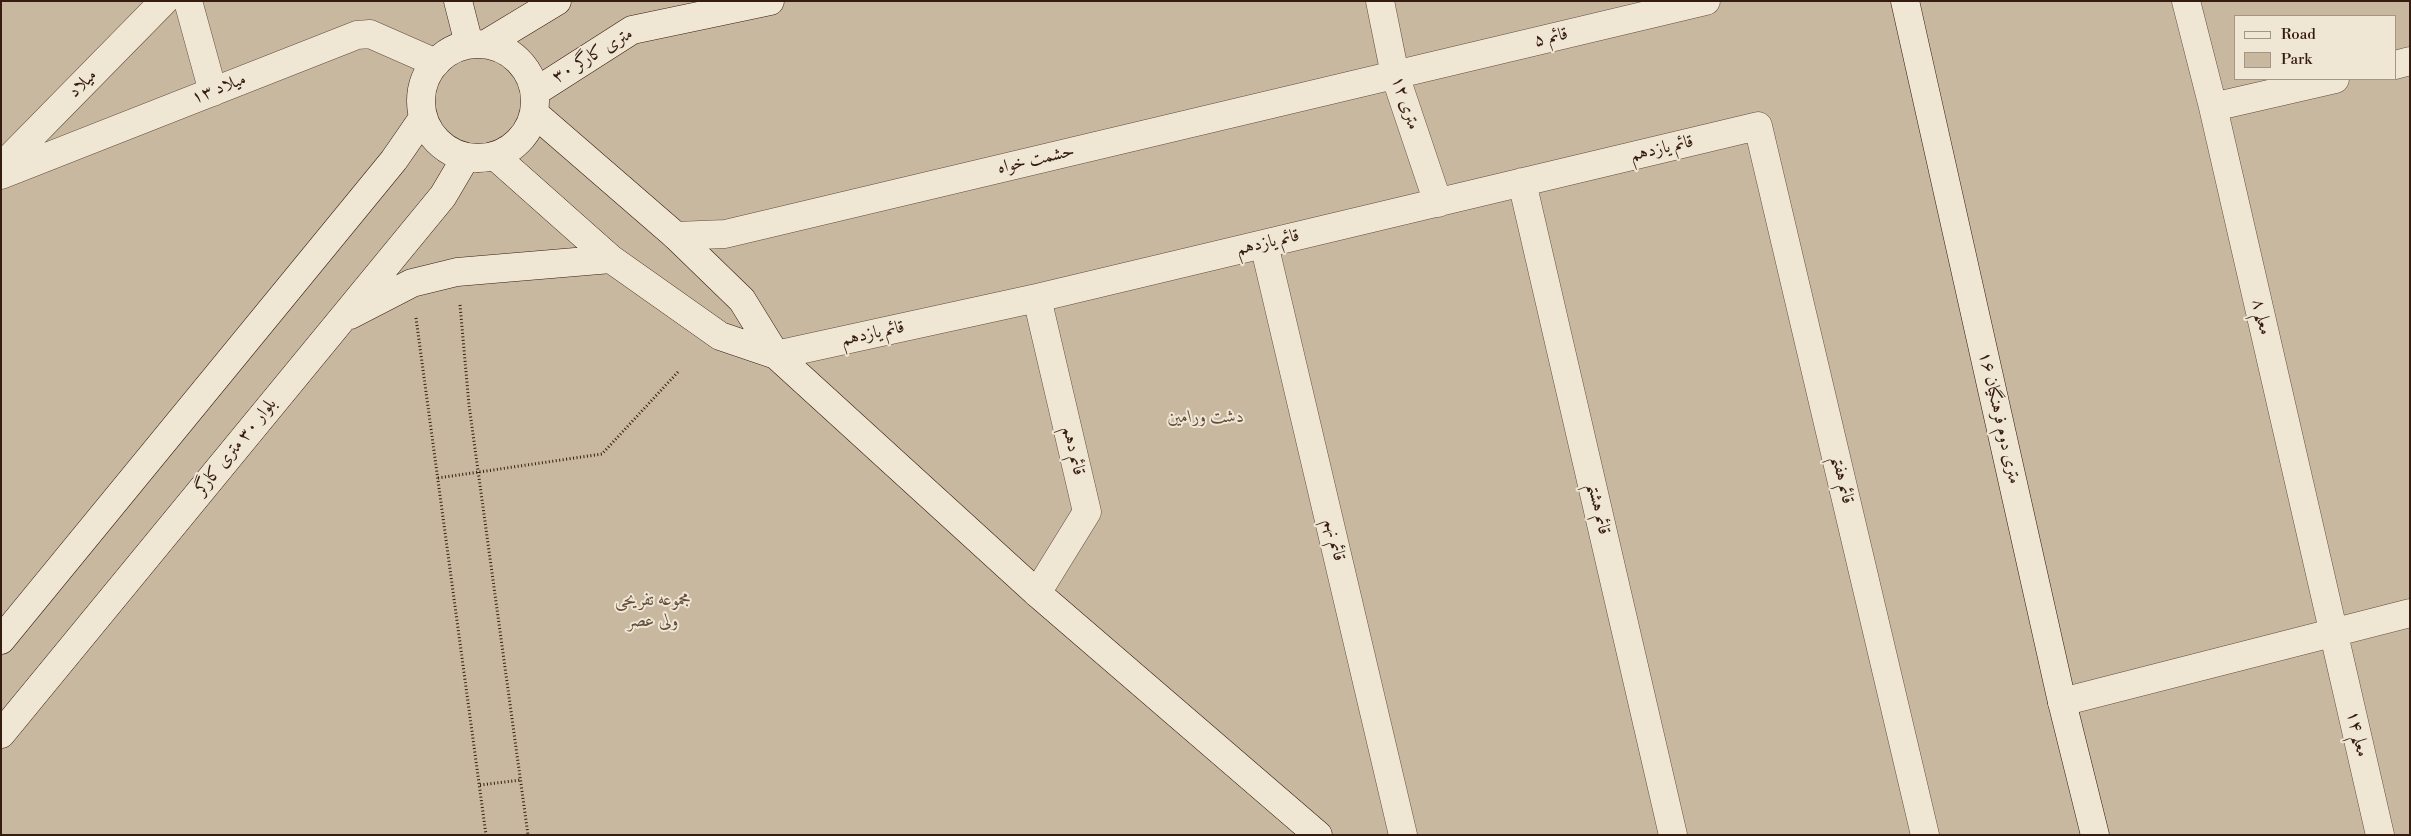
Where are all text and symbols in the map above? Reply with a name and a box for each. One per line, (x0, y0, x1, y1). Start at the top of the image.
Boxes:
legend (2234, 15, 2396, 80)
street label: ۳۰ متری کارگر (549, 24, 637, 88)
street label: قائم ۵ (1532, 24, 1570, 52)
text: Road (2281, 25, 2316, 44)
text: Park (2281, 50, 2312, 69)
street label: میلاد (64, 65, 102, 103)
street label: میلاد ۱۳ (189, 69, 249, 109)
street label: ۱۲ متری (1386, 73, 1424, 133)
street label: قائم یازدهم (1628, 131, 1696, 167)
street label: حشمت خواه (995, 141, 1077, 179)
street label: قائم یازدهم (1234, 225, 1302, 261)
street label: معلم ۸ (2246, 297, 2276, 337)
street label: قائم یازدهم (839, 317, 907, 351)
street label: ۱۶ متری دوم فرهنگیان (1973, 350, 2025, 486)
street label: بلوار ۳۰ متری کارگر (190, 394, 282, 500)
park label: دشت ورامین (1168, 407, 1244, 429)
street label: قائم دهم (1057, 424, 1089, 478)
street label: قائم هفتم (1826, 454, 1858, 506)
street label: قائم هشتم (1582, 481, 1614, 537)
street label: قائم نهم (1319, 517, 1349, 563)
park label: مجموعه تفریحی ولی عصر (615, 590, 691, 632)
street label: معلم ۱۴ (2341, 709, 2373, 759)

